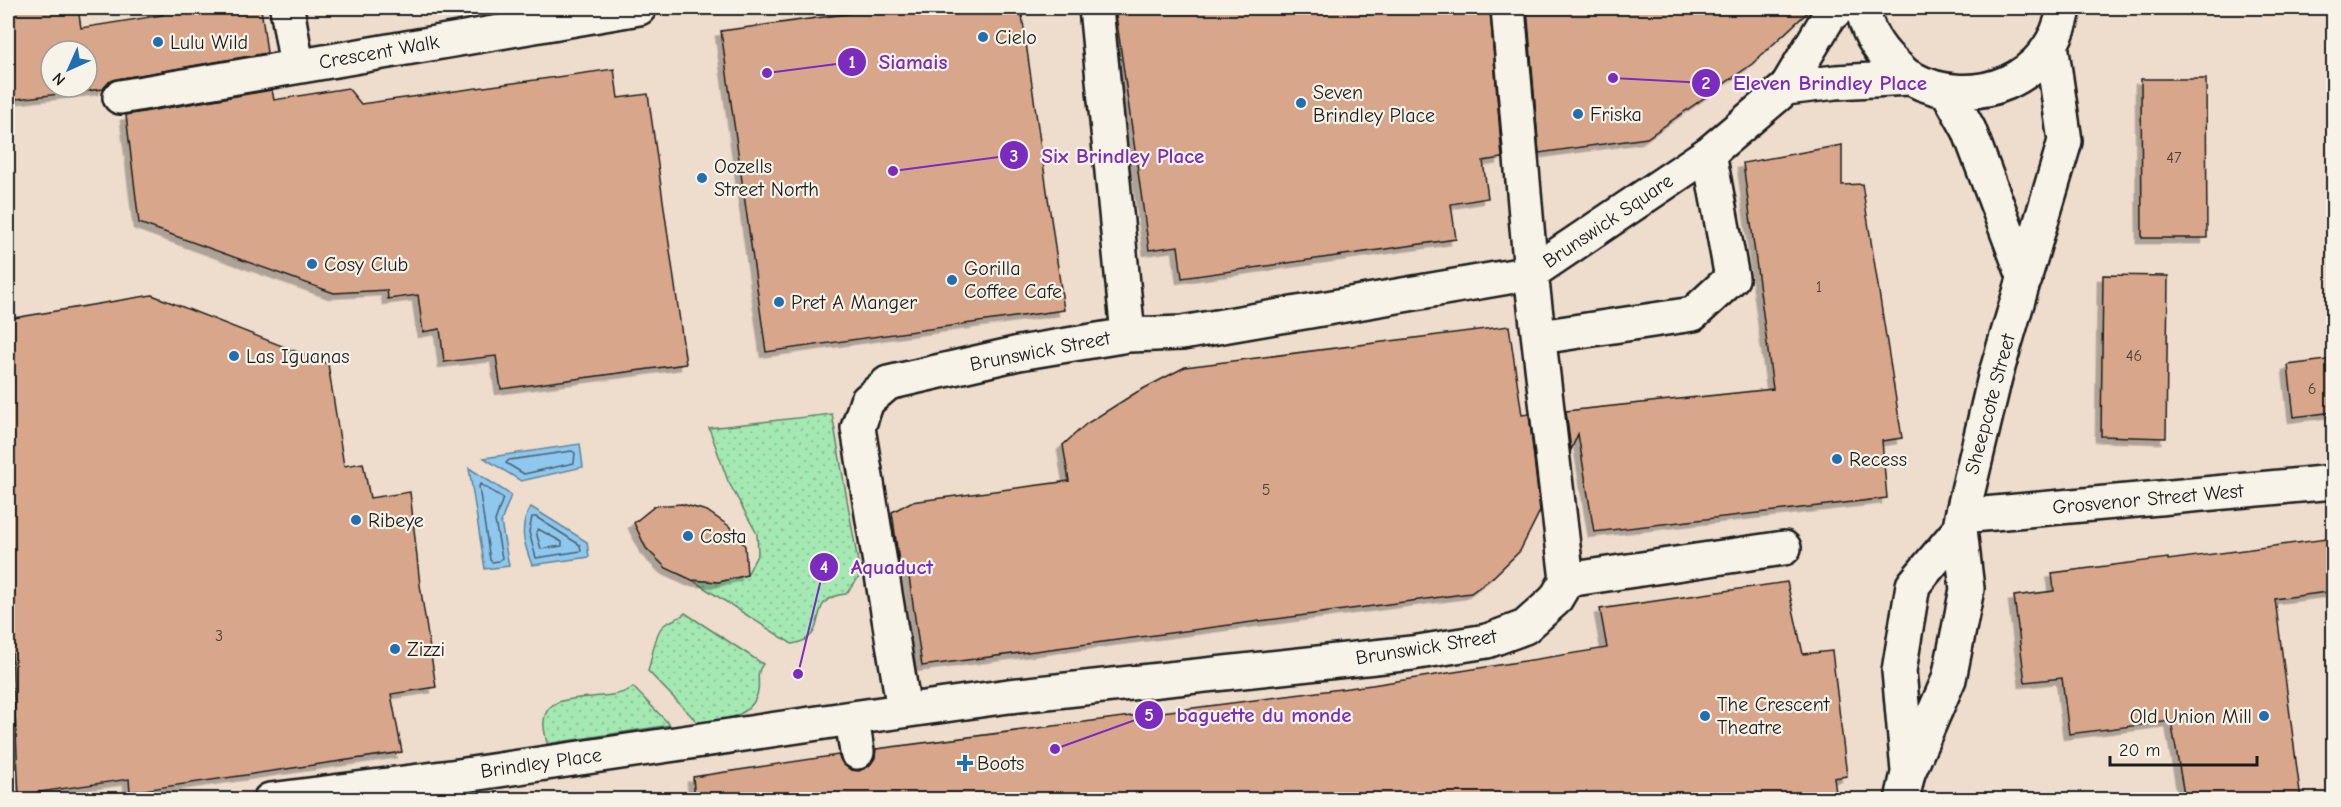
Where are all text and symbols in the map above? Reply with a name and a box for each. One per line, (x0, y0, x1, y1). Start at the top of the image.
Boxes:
place label: Cielo (995, 26, 1037, 49)
street label: Crescent Walk (317, 30, 441, 74)
marker: Cielo (976, 30, 990, 44)
place label: Lulu Wild (170, 31, 248, 54)
marker: Lulu Wild (151, 35, 165, 49)
north arrow (39, 39, 99, 99)
callout: Siamais (837, 42, 960, 81)
text: Siamais (879, 50, 947, 74)
text: 1 (848, 52, 856, 73)
callout: Eleven Brindley Place (1691, 64, 1939, 103)
text: N (49, 69, 69, 89)
text: Eleven Brindley Place (1733, 71, 1927, 95)
text: 2 (1702, 73, 1711, 94)
place label: Seven Brindley Place (1313, 81, 1435, 127)
marker: Seven Brindley Place (1294, 96, 1308, 110)
place label: Friska (1590, 103, 1642, 126)
marker: Friska (1571, 107, 1585, 121)
callout: Six Brindley Place (999, 136, 1216, 175)
text: Six Brindley Place (1042, 144, 1204, 168)
text: 3 (1010, 146, 1018, 167)
house number: 47 (2166, 149, 2182, 167)
place label: Oozells Street North (714, 155, 819, 201)
street label: Brunswick Square (1539, 169, 1677, 273)
marker: Oozells Street North (695, 171, 709, 185)
place label: Cosy Club (324, 253, 408, 276)
marker: Cosy Club (305, 257, 319, 271)
place label: Gorilla Coffee Cafe (964, 257, 1062, 303)
marker: Gorilla Coffee Cafe (945, 273, 959, 287)
house number: 1 (1816, 278, 1822, 296)
place label: Pret A Manger (791, 291, 917, 314)
marker: Pret A Manger (772, 295, 786, 309)
street label: Brunswick Street (968, 326, 1113, 376)
street label: Sheepcote Street (1960, 330, 2020, 477)
place label: Las Iguanas (246, 345, 350, 368)
house number: 46 (2126, 347, 2142, 365)
marker: Las Iguanas (227, 349, 241, 363)
house number: 6 (2308, 380, 2316, 398)
place label: Recess (1849, 448, 1907, 471)
marker: Recess (1830, 452, 1844, 466)
street label: Grosvenor Street West (2051, 479, 2246, 519)
house number: 5 (1262, 481, 1270, 499)
place label: Ribeye (368, 509, 424, 532)
marker: Ribeye (349, 513, 363, 527)
place label: Costa (700, 525, 747, 548)
marker: Costa (681, 529, 695, 543)
callout: Aquaduct (809, 547, 946, 586)
text: Aquaduct (851, 555, 934, 579)
text: 4 (820, 557, 828, 578)
street label: Brunswick Street (1354, 624, 1499, 670)
house number: 3 (215, 627, 223, 645)
place label: Zizzi (407, 638, 445, 661)
marker: Zizzi (388, 642, 402, 656)
place label: The Crescent Theatre (1717, 693, 1831, 739)
callout: baguette du monde (1134, 696, 1363, 735)
text: baguette du monde (1176, 703, 1352, 727)
text: 5 (1144, 705, 1154, 726)
place label: Old Union Mill (2130, 705, 2252, 728)
marker: The Crescent Theatre (1698, 709, 1712, 723)
marker: Old Union Mill (2257, 709, 2271, 723)
scale bar (2110, 729, 2257, 767)
text: 20 m (2119, 740, 2160, 761)
street label: Brindley Place (479, 743, 603, 783)
place label: Boots (977, 752, 1024, 775)
marker: Boots (958, 756, 972, 770)

